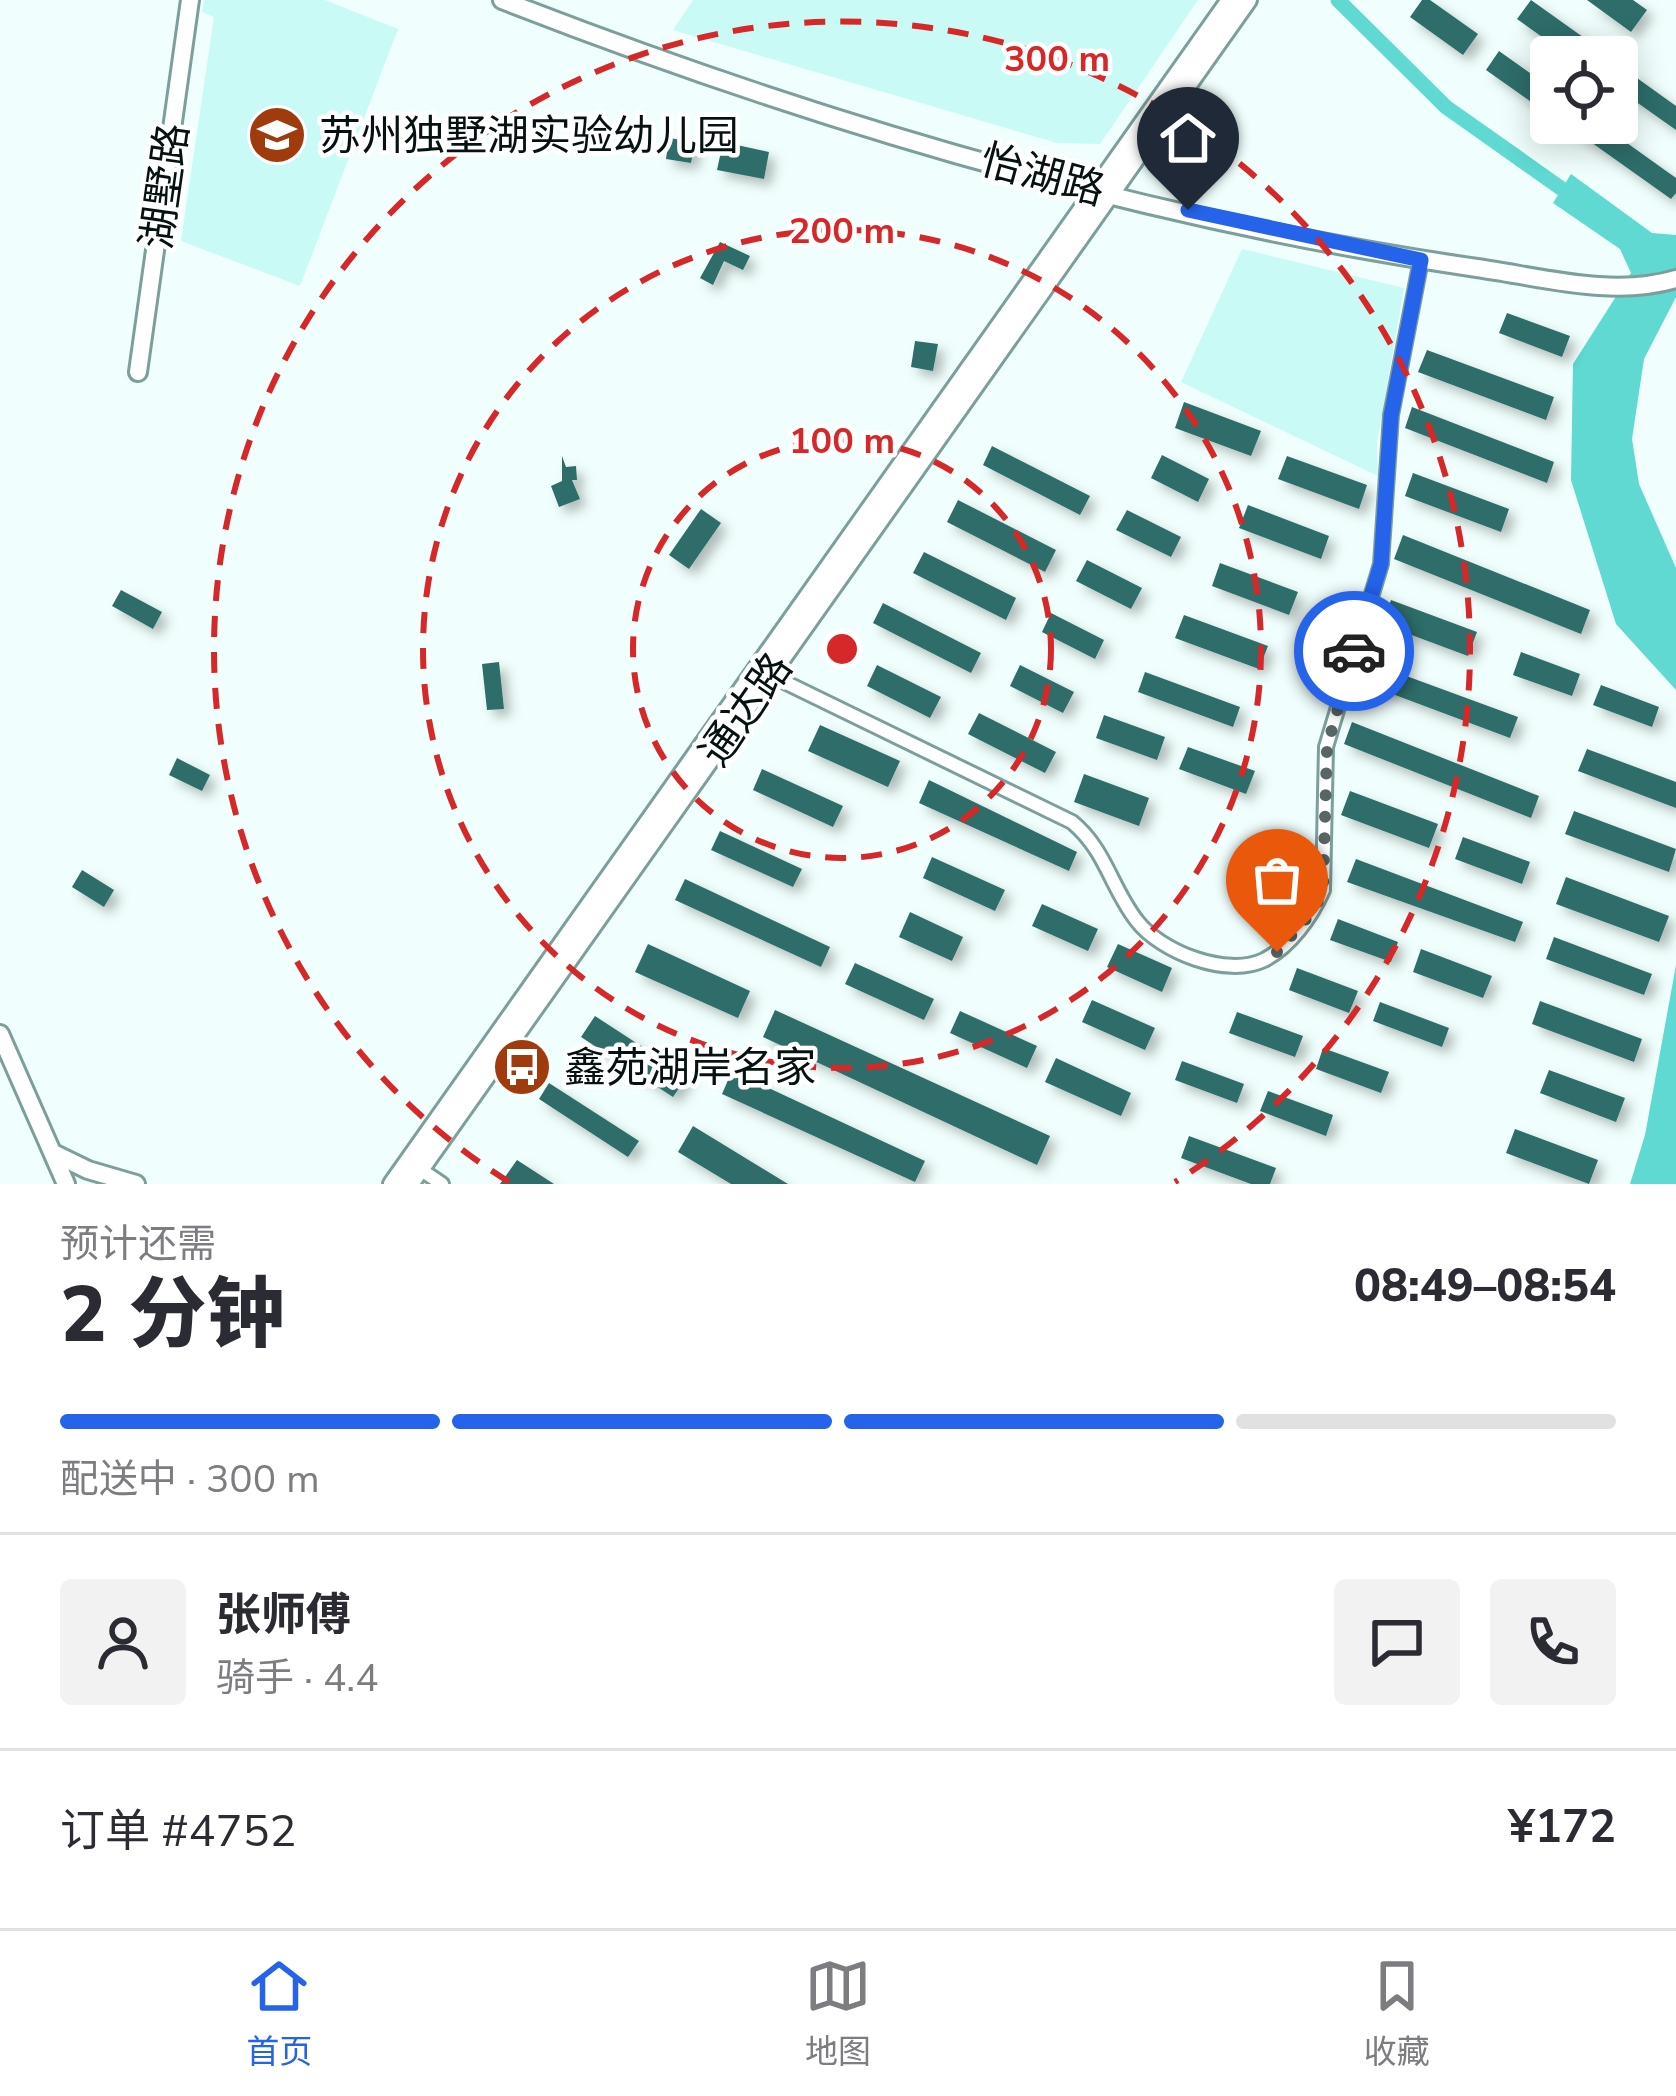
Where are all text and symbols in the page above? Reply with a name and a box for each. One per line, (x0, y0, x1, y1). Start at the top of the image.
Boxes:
text: 300 m (1004, 35, 1110, 84)
map controls (1530, 36, 1638, 144)
button: locate (1530, 36, 1638, 144)
pin (1137, 87, 1239, 210)
school or university icon: 苏州独墅湖实验幼儿园 (246, 104, 308, 166)
icon: home (1155, 105, 1221, 171)
place label: 苏州独墅湖实验幼儿园 (319, 108, 739, 165)
street label: 湖墅路 (128, 120, 202, 253)
street label: 怡湖路 (974, 132, 1111, 219)
text: 200 m (789, 207, 895, 256)
text: 100 m (789, 417, 895, 466)
courier (1294, 591, 1414, 711)
icon: car (1321, 618, 1387, 684)
centre of rings (821, 628, 863, 670)
street label: 通达路 (687, 642, 806, 778)
pin (1226, 829, 1328, 952)
icon: bag (1244, 847, 1310, 913)
bus stop icon: 鑫苑湖岸名家 (491, 1036, 553, 1098)
place label: 鑫苑湖岸名家 (564, 1040, 816, 1097)
text: 预计还需 (60, 1218, 216, 1271)
text: 08:49–08:54 (1354, 1256, 1616, 1317)
text: 2 分钟 (60, 1262, 284, 1369)
text: 配送中 · 300 m (60, 1453, 320, 1506)
button: person (60, 1579, 186, 1705)
button: chat (1334, 1579, 1460, 1705)
button: phone (1490, 1579, 1616, 1705)
text: 张师傅 (216, 1585, 351, 1646)
text: 骑手 · 4.4 (216, 1652, 379, 1705)
text: ¥172 (1508, 1797, 1616, 1858)
text: 订单 #4752 (60, 1801, 297, 1862)
tab: 首页 (246, 1953, 312, 2075)
tab: 地图 (805, 1953, 871, 2075)
tab: 收藏 (1364, 1953, 1430, 2075)

